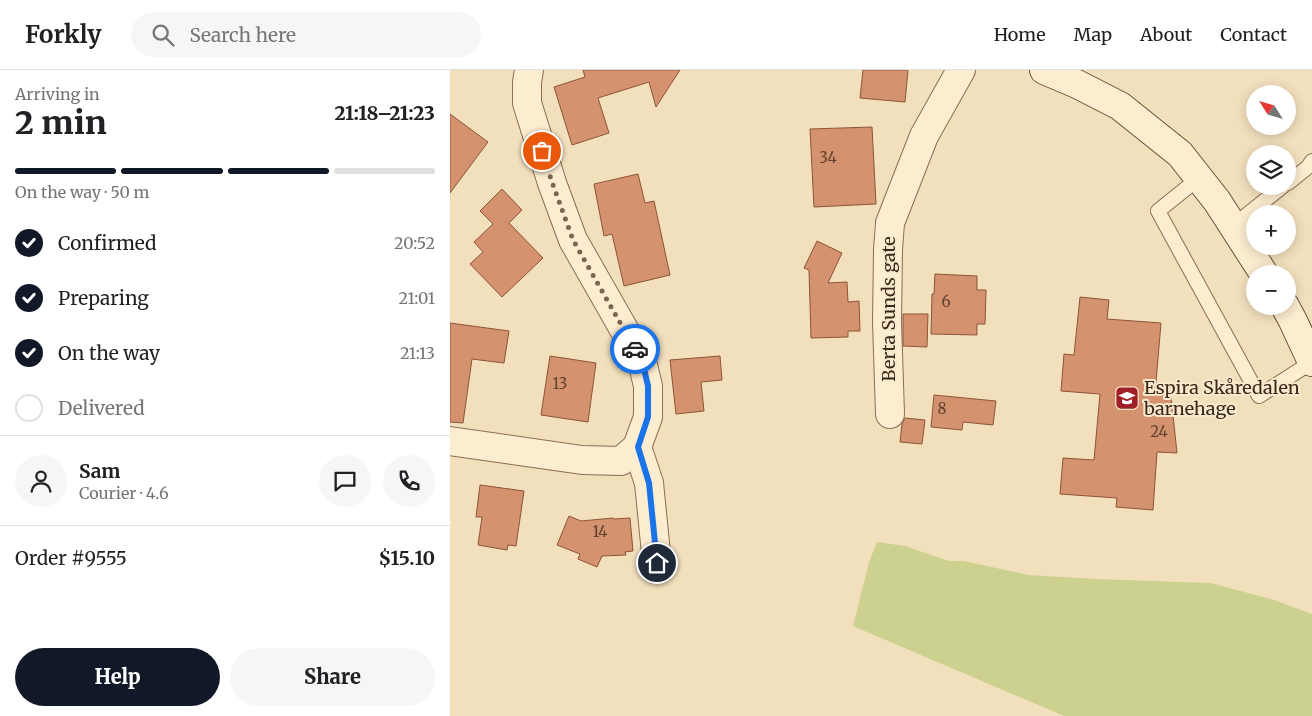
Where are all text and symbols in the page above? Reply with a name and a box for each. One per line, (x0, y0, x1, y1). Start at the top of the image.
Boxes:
search box (131, 12, 481, 57)
text: Forkly (25, 19, 101, 50)
icon: search (149, 21, 177, 49)
text: Search here (189, 23, 296, 47)
text: Home (994, 23, 1046, 46)
text: Map (1074, 23, 1112, 46)
text: About (1140, 23, 1192, 46)
text: Contact (1220, 23, 1287, 46)
text: Arriving in (15, 84, 100, 104)
north arrow (1246, 85, 1296, 135)
map controls (1246, 85, 1296, 315)
text: 21:18–21:23 (334, 101, 435, 125)
text: 2 min (15, 103, 107, 143)
pin (521, 130, 563, 172)
icon: bag (528, 137, 556, 165)
button: layers (1246, 145, 1296, 195)
house number: 34 (819, 148, 837, 167)
text: On the way · 50 m (15, 182, 150, 202)
button: + (1246, 205, 1296, 255)
icon: check (15, 229, 43, 257)
text: Confirmed (58, 231, 156, 255)
text: 20:52 (394, 233, 435, 253)
street label: Berta Sunds gate (877, 236, 900, 382)
button: − (1246, 265, 1296, 315)
icon: check (15, 284, 43, 312)
text: Preparing (58, 286, 149, 310)
text: 21:01 (398, 288, 435, 308)
house number: 6 (941, 292, 951, 311)
courier (610, 324, 660, 374)
icon: car (621, 335, 649, 363)
icon: check (15, 339, 43, 367)
text: On the way (58, 341, 160, 365)
text: 21:13 (400, 343, 435, 363)
house number: 13 (553, 374, 567, 393)
place label: Espira Skåredalen barnehage (1143, 376, 1300, 420)
school or university icon: Espira Skåredalen barnehage (1114, 385, 1140, 411)
text: Delivered (58, 396, 145, 420)
house number: 8 (938, 399, 947, 418)
house number: 24 (1150, 422, 1168, 441)
button: person (15, 455, 67, 507)
button: chat (319, 455, 371, 507)
button: phone (383, 455, 435, 507)
text: Sam (79, 459, 120, 483)
text: Courier · 4.6 (79, 483, 169, 503)
house number: 14 (592, 522, 608, 541)
pin (636, 542, 678, 584)
text: Order #9555 (15, 546, 127, 570)
text: $15.10 (379, 546, 435, 570)
icon: home (643, 549, 671, 577)
button: Help (15, 648, 220, 706)
button: Share (230, 648, 435, 706)

